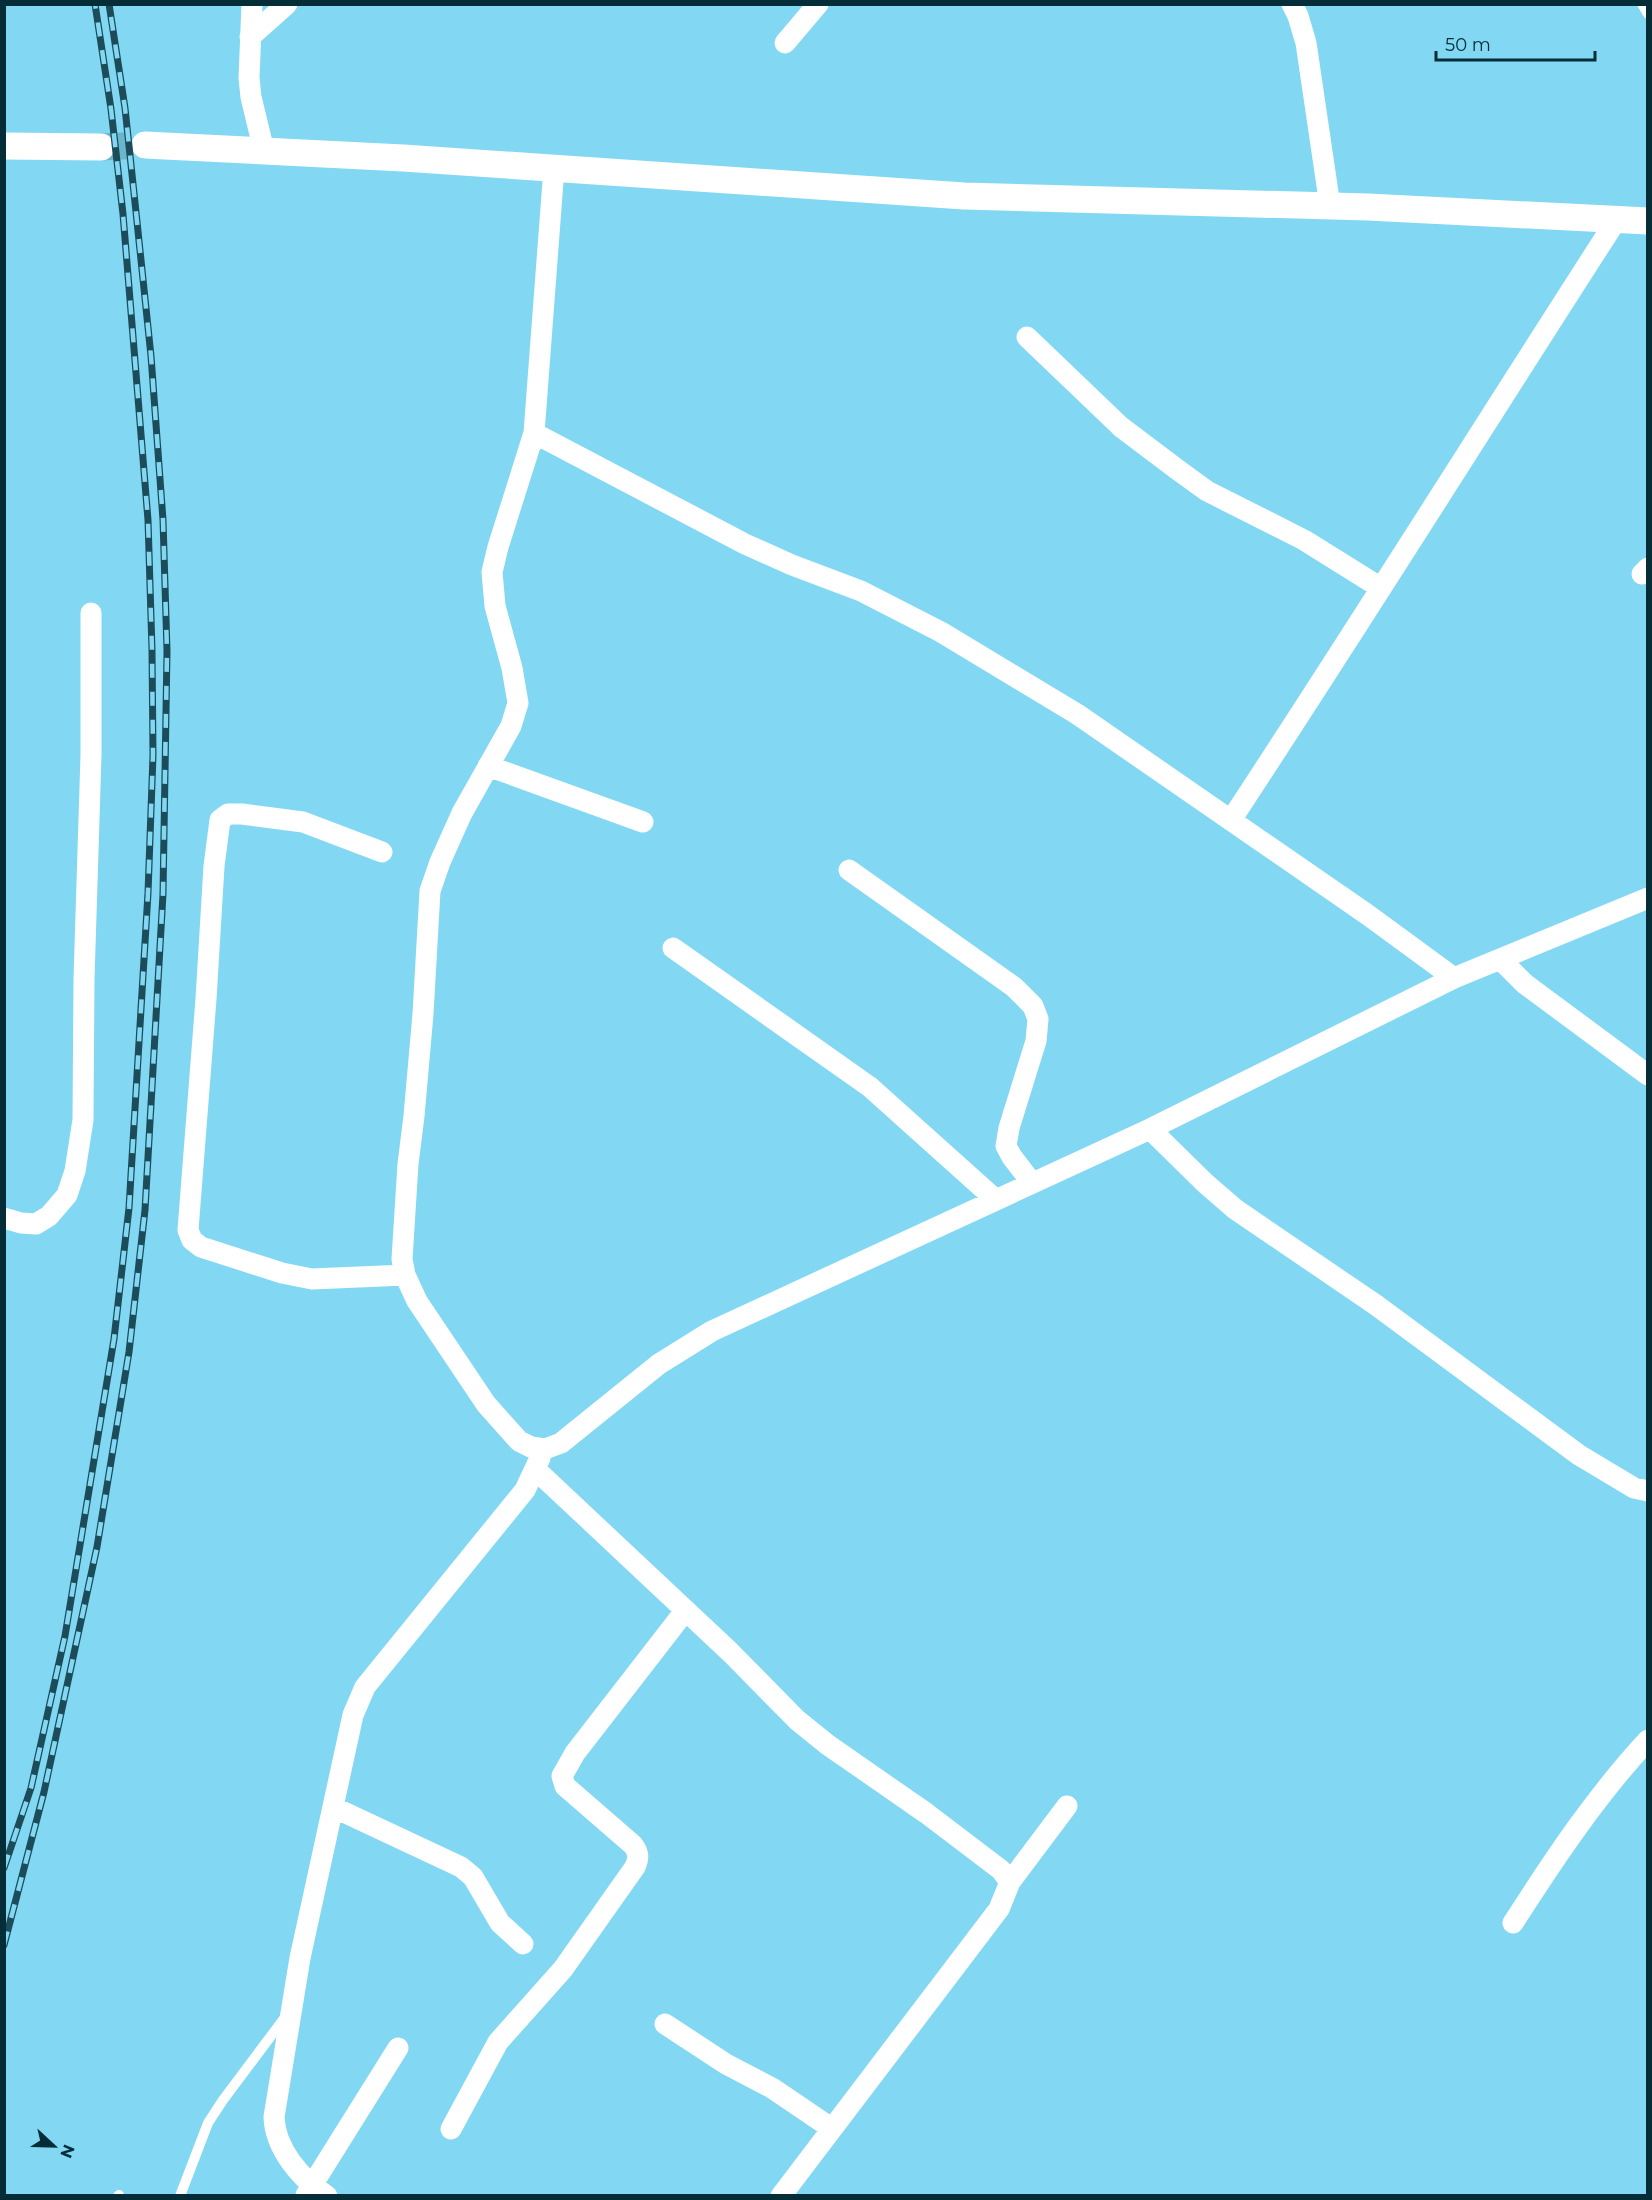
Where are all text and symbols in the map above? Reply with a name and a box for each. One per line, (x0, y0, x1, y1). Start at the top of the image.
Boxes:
scale bar (1436, 24, 1595, 62)
text: 50 m (1445, 34, 1491, 56)
north arrow (24, 2116, 84, 2176)
text: N (56, 2142, 79, 2161)

